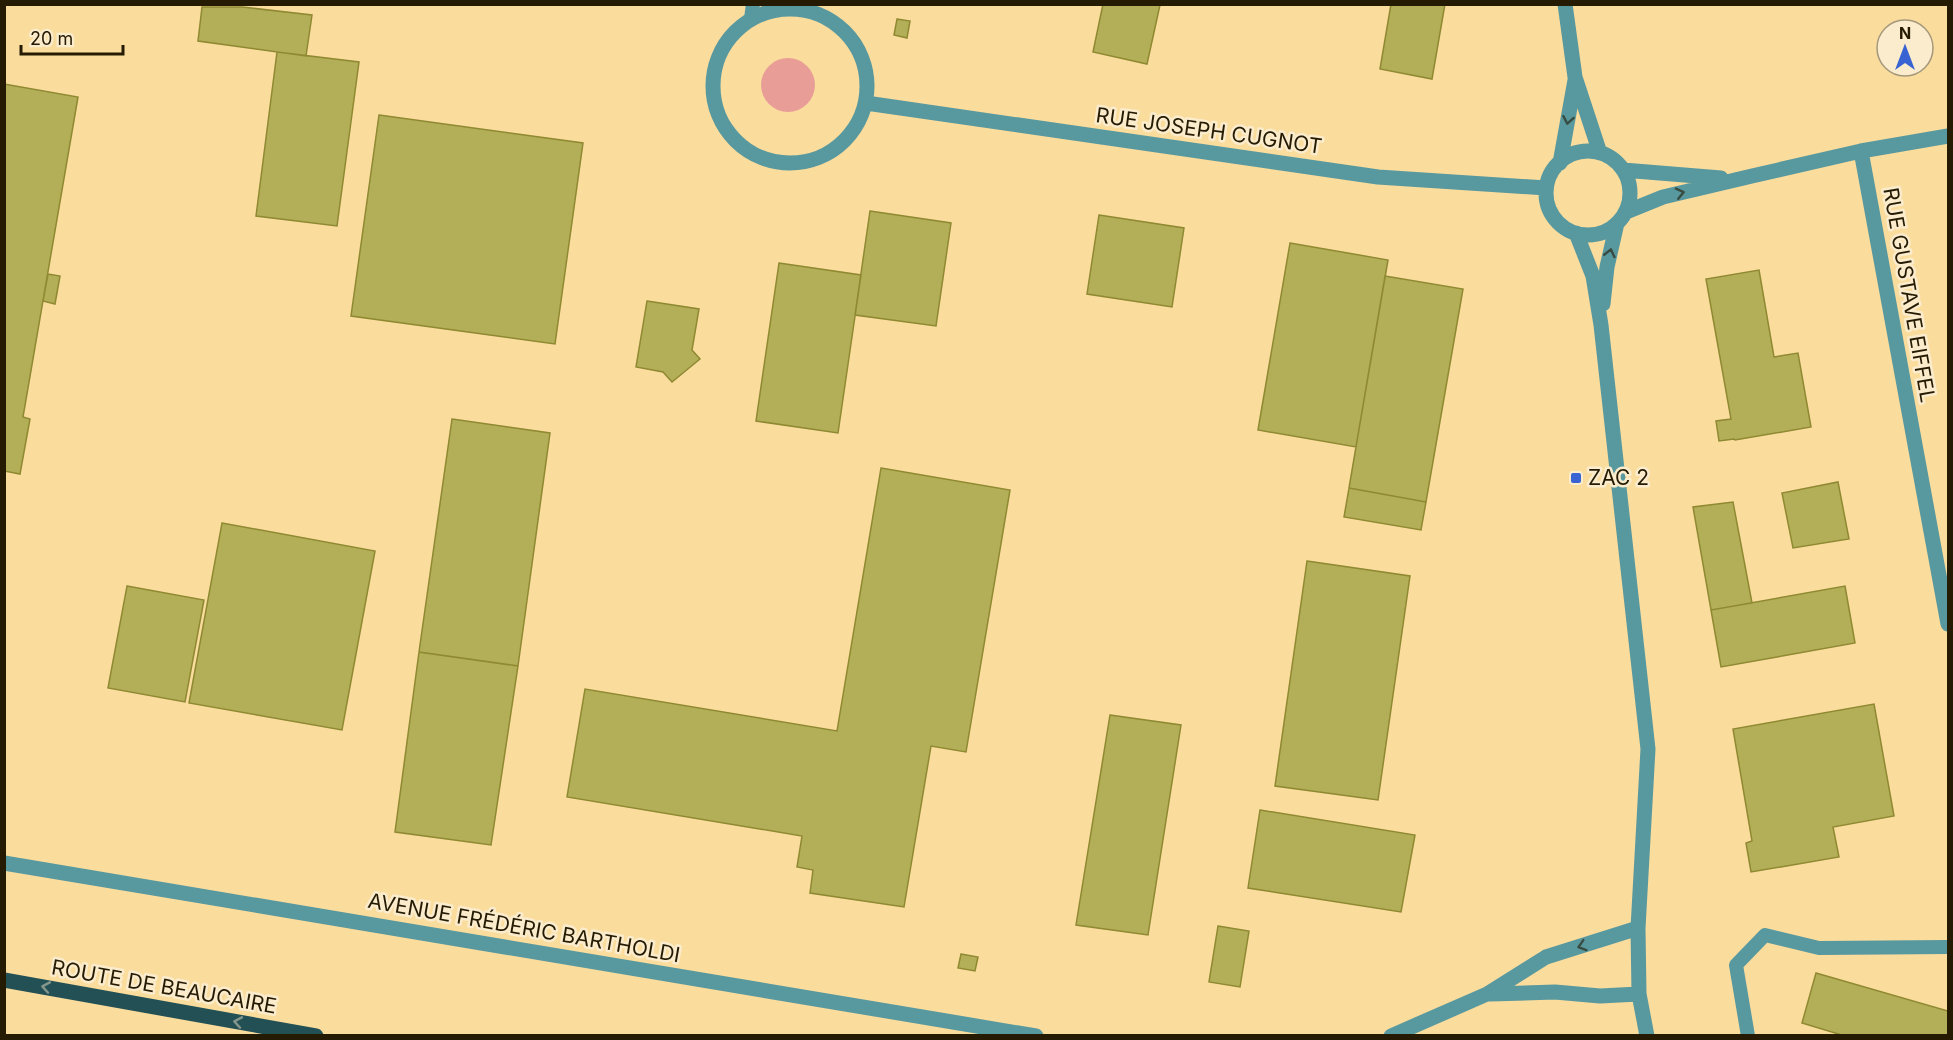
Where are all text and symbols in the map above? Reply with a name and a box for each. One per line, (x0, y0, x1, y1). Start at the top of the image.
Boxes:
scale bar (21, 18, 123, 56)
north arrow (1875, 18, 1935, 78)
text: N (1899, 23, 1911, 43)
text: 20 m (30, 28, 73, 49)
street label: RUE JOSEPH CUGNOT (1094, 102, 1324, 159)
one-way arrow (1563, 115, 1575, 124)
street label: RUE GUSTAVE EIFFEL (1878, 185, 1941, 404)
one-way arrow (1674, 187, 1684, 200)
one-way arrow (1603, 249, 1616, 259)
place label: ZAC 2 (1588, 465, 1649, 490)
marker: ZAC 2 (1569, 471, 1583, 485)
street label: AVENUE FRÉDÉRIC BARTHOLDI (366, 887, 682, 967)
one-way arrow (1577, 939, 1588, 951)
street label: ROUTE DE BEAUCAIRE (50, 954, 279, 1019)
one-way arrow (41, 981, 51, 994)
one-way arrow (233, 1016, 242, 1028)

